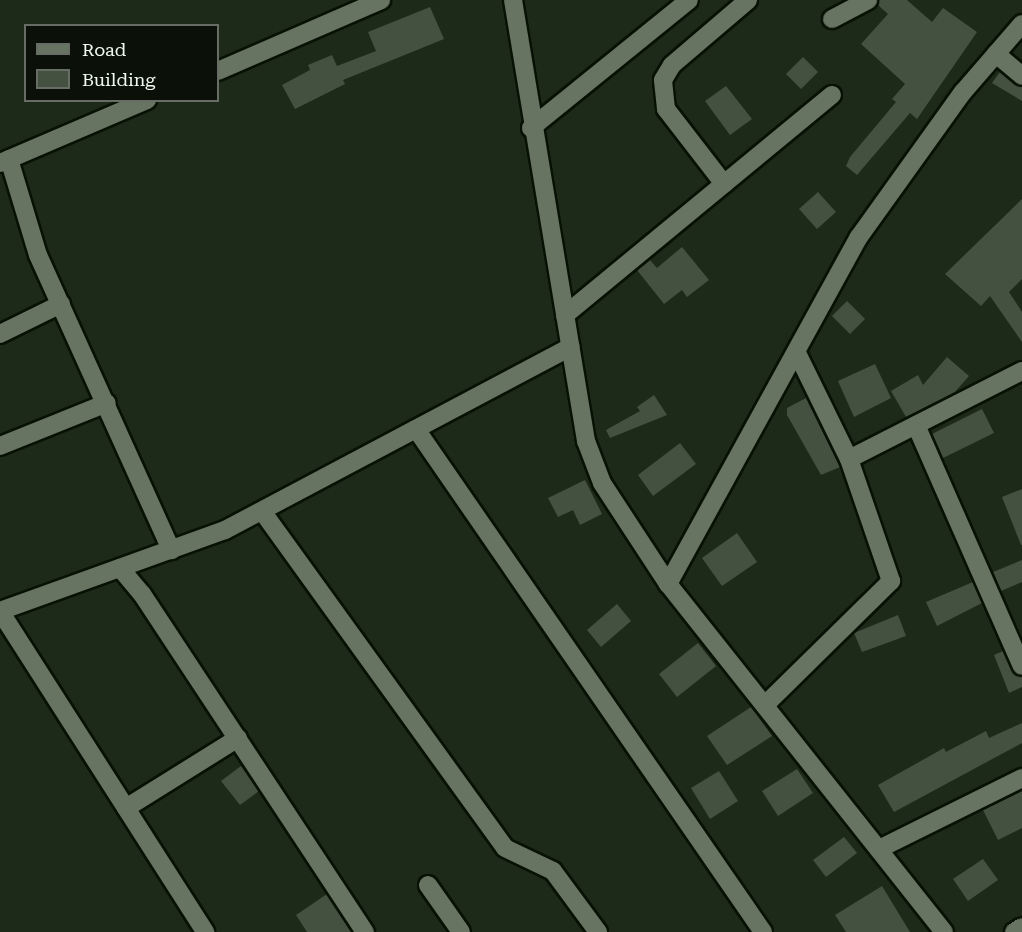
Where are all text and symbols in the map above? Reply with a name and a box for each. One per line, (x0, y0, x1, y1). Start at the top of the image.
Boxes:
legend (24, 24, 219, 102)
text: Road (82, 39, 126, 60)
text: Building (82, 69, 156, 90)

